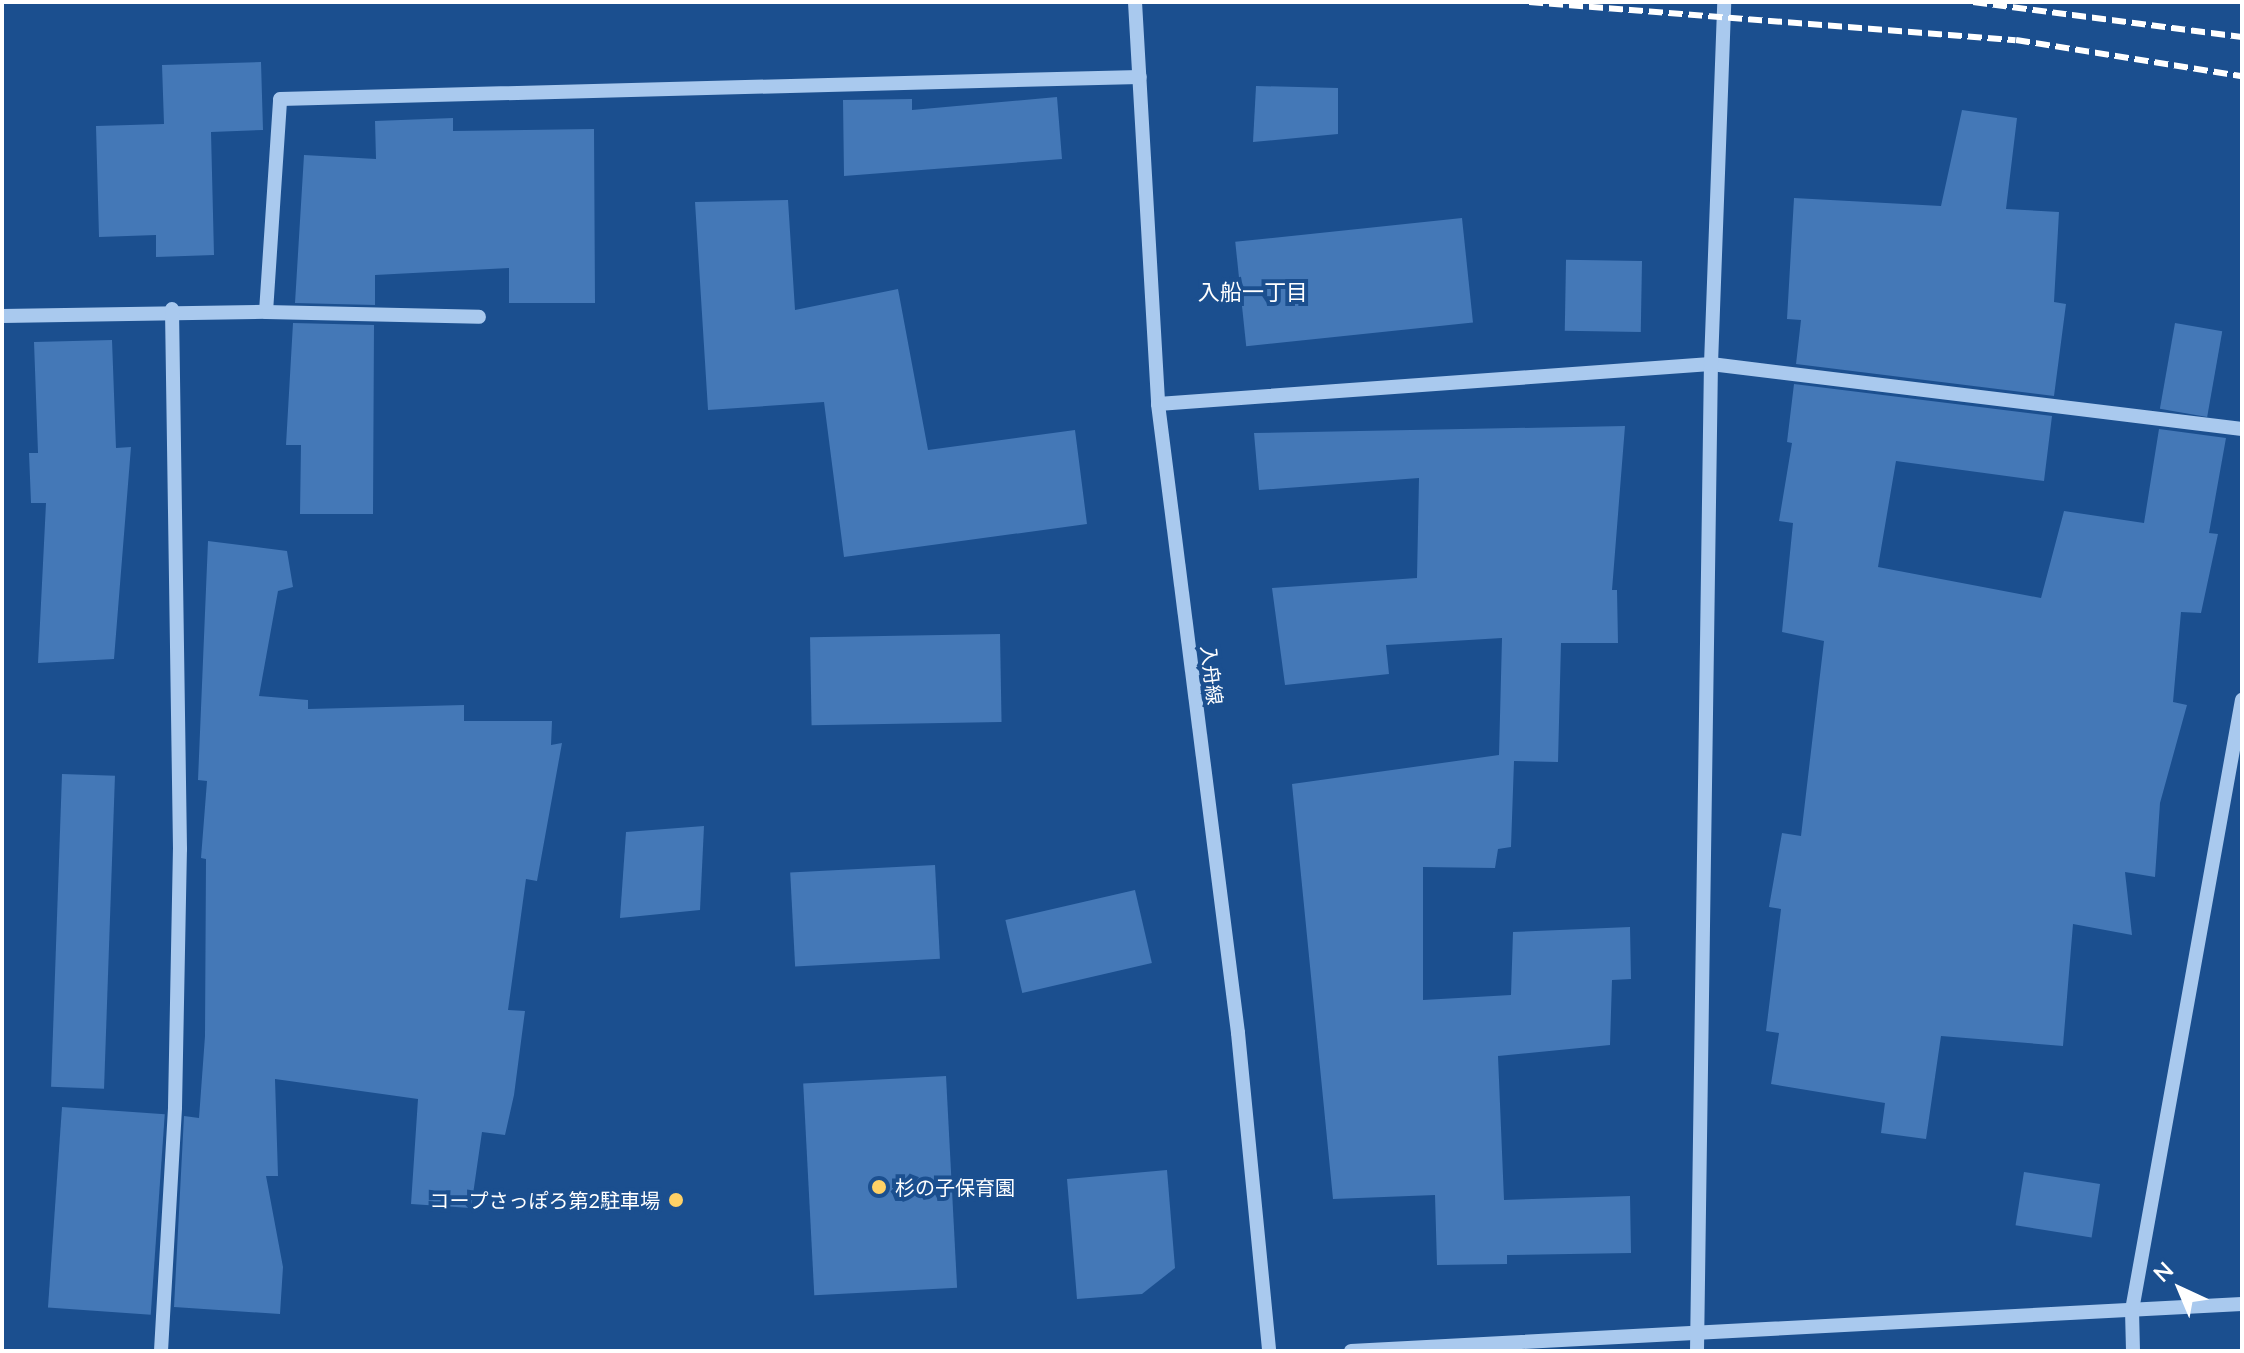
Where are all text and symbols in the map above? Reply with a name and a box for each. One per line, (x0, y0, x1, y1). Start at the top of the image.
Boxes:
district label: 入船一丁目 (1198, 279, 1308, 305)
street label: 入舟線 (1196, 644, 1228, 706)
place label: 杉の子保育園 (895, 1175, 1015, 1199)
marker: 杉の子保育園 (870, 1178, 888, 1196)
place label: コープさっぽろ第2駐車場 (428, 1188, 660, 1212)
marker: コープさっぽろ第2駐車場 (667, 1191, 685, 1209)
north arrow (2140, 1249, 2220, 1329)
text: N (2147, 1256, 2178, 1287)

